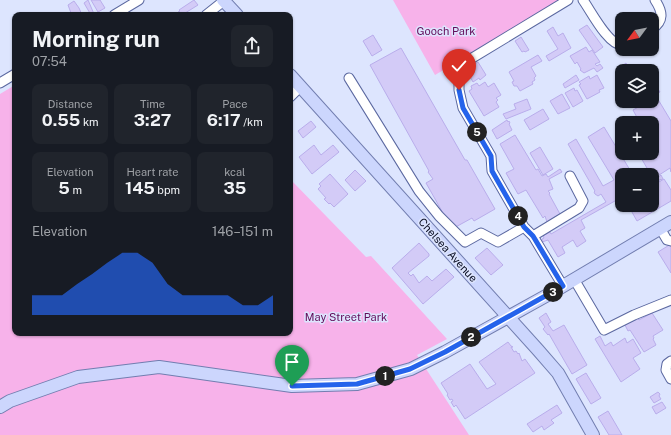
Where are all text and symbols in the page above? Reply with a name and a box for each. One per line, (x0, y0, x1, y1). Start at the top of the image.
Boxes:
north arrow (615, 12, 659, 56)
map controls (615, 12, 659, 212)
button: share (231, 25, 273, 67)
park label: Gooch Park (417, 25, 475, 37)
text: Morning run (32, 26, 160, 52)
pin (442, 49, 476, 90)
text: 07:54 (32, 54, 67, 69)
icon: check (448, 55, 470, 77)
button: layers (615, 64, 659, 108)
text: Distance (48, 98, 92, 110)
text: Time (140, 98, 165, 110)
text: Pace (222, 98, 247, 110)
text: 0.55 (42, 110, 80, 130)
text: 3:27 (134, 110, 171, 130)
text: 6:17 (207, 110, 241, 130)
text: km (80, 116, 99, 128)
text: /km (241, 116, 263, 128)
button: + (615, 116, 659, 160)
pin: 5 (467, 122, 487, 142)
text: 5 (473, 126, 481, 138)
text: Elevation (47, 166, 94, 178)
text: Heart rate (126, 166, 178, 178)
text: kcal (224, 166, 245, 178)
button: − (615, 168, 659, 212)
text: 5 (58, 178, 70, 198)
text: 145 (125, 178, 155, 198)
text: 35 (223, 178, 246, 198)
text: m (70, 184, 82, 196)
text: bpm (155, 184, 180, 196)
pin: 4 (508, 206, 528, 226)
text: 4 (514, 210, 522, 222)
street label: Chelsea Avenue (416, 216, 480, 284)
text: Elevation (32, 224, 87, 239)
text: 146–151 m (212, 224, 273, 239)
pin: 3 (543, 282, 563, 302)
text: 3 (549, 286, 557, 298)
park label: May Street Park (305, 311, 387, 323)
pin: 2 (461, 327, 481, 347)
text: 2 (468, 331, 475, 343)
pin (275, 345, 309, 386)
icon: arrive (281, 351, 303, 373)
pin: 1 (375, 366, 395, 386)
text: 1 (383, 370, 387, 382)

